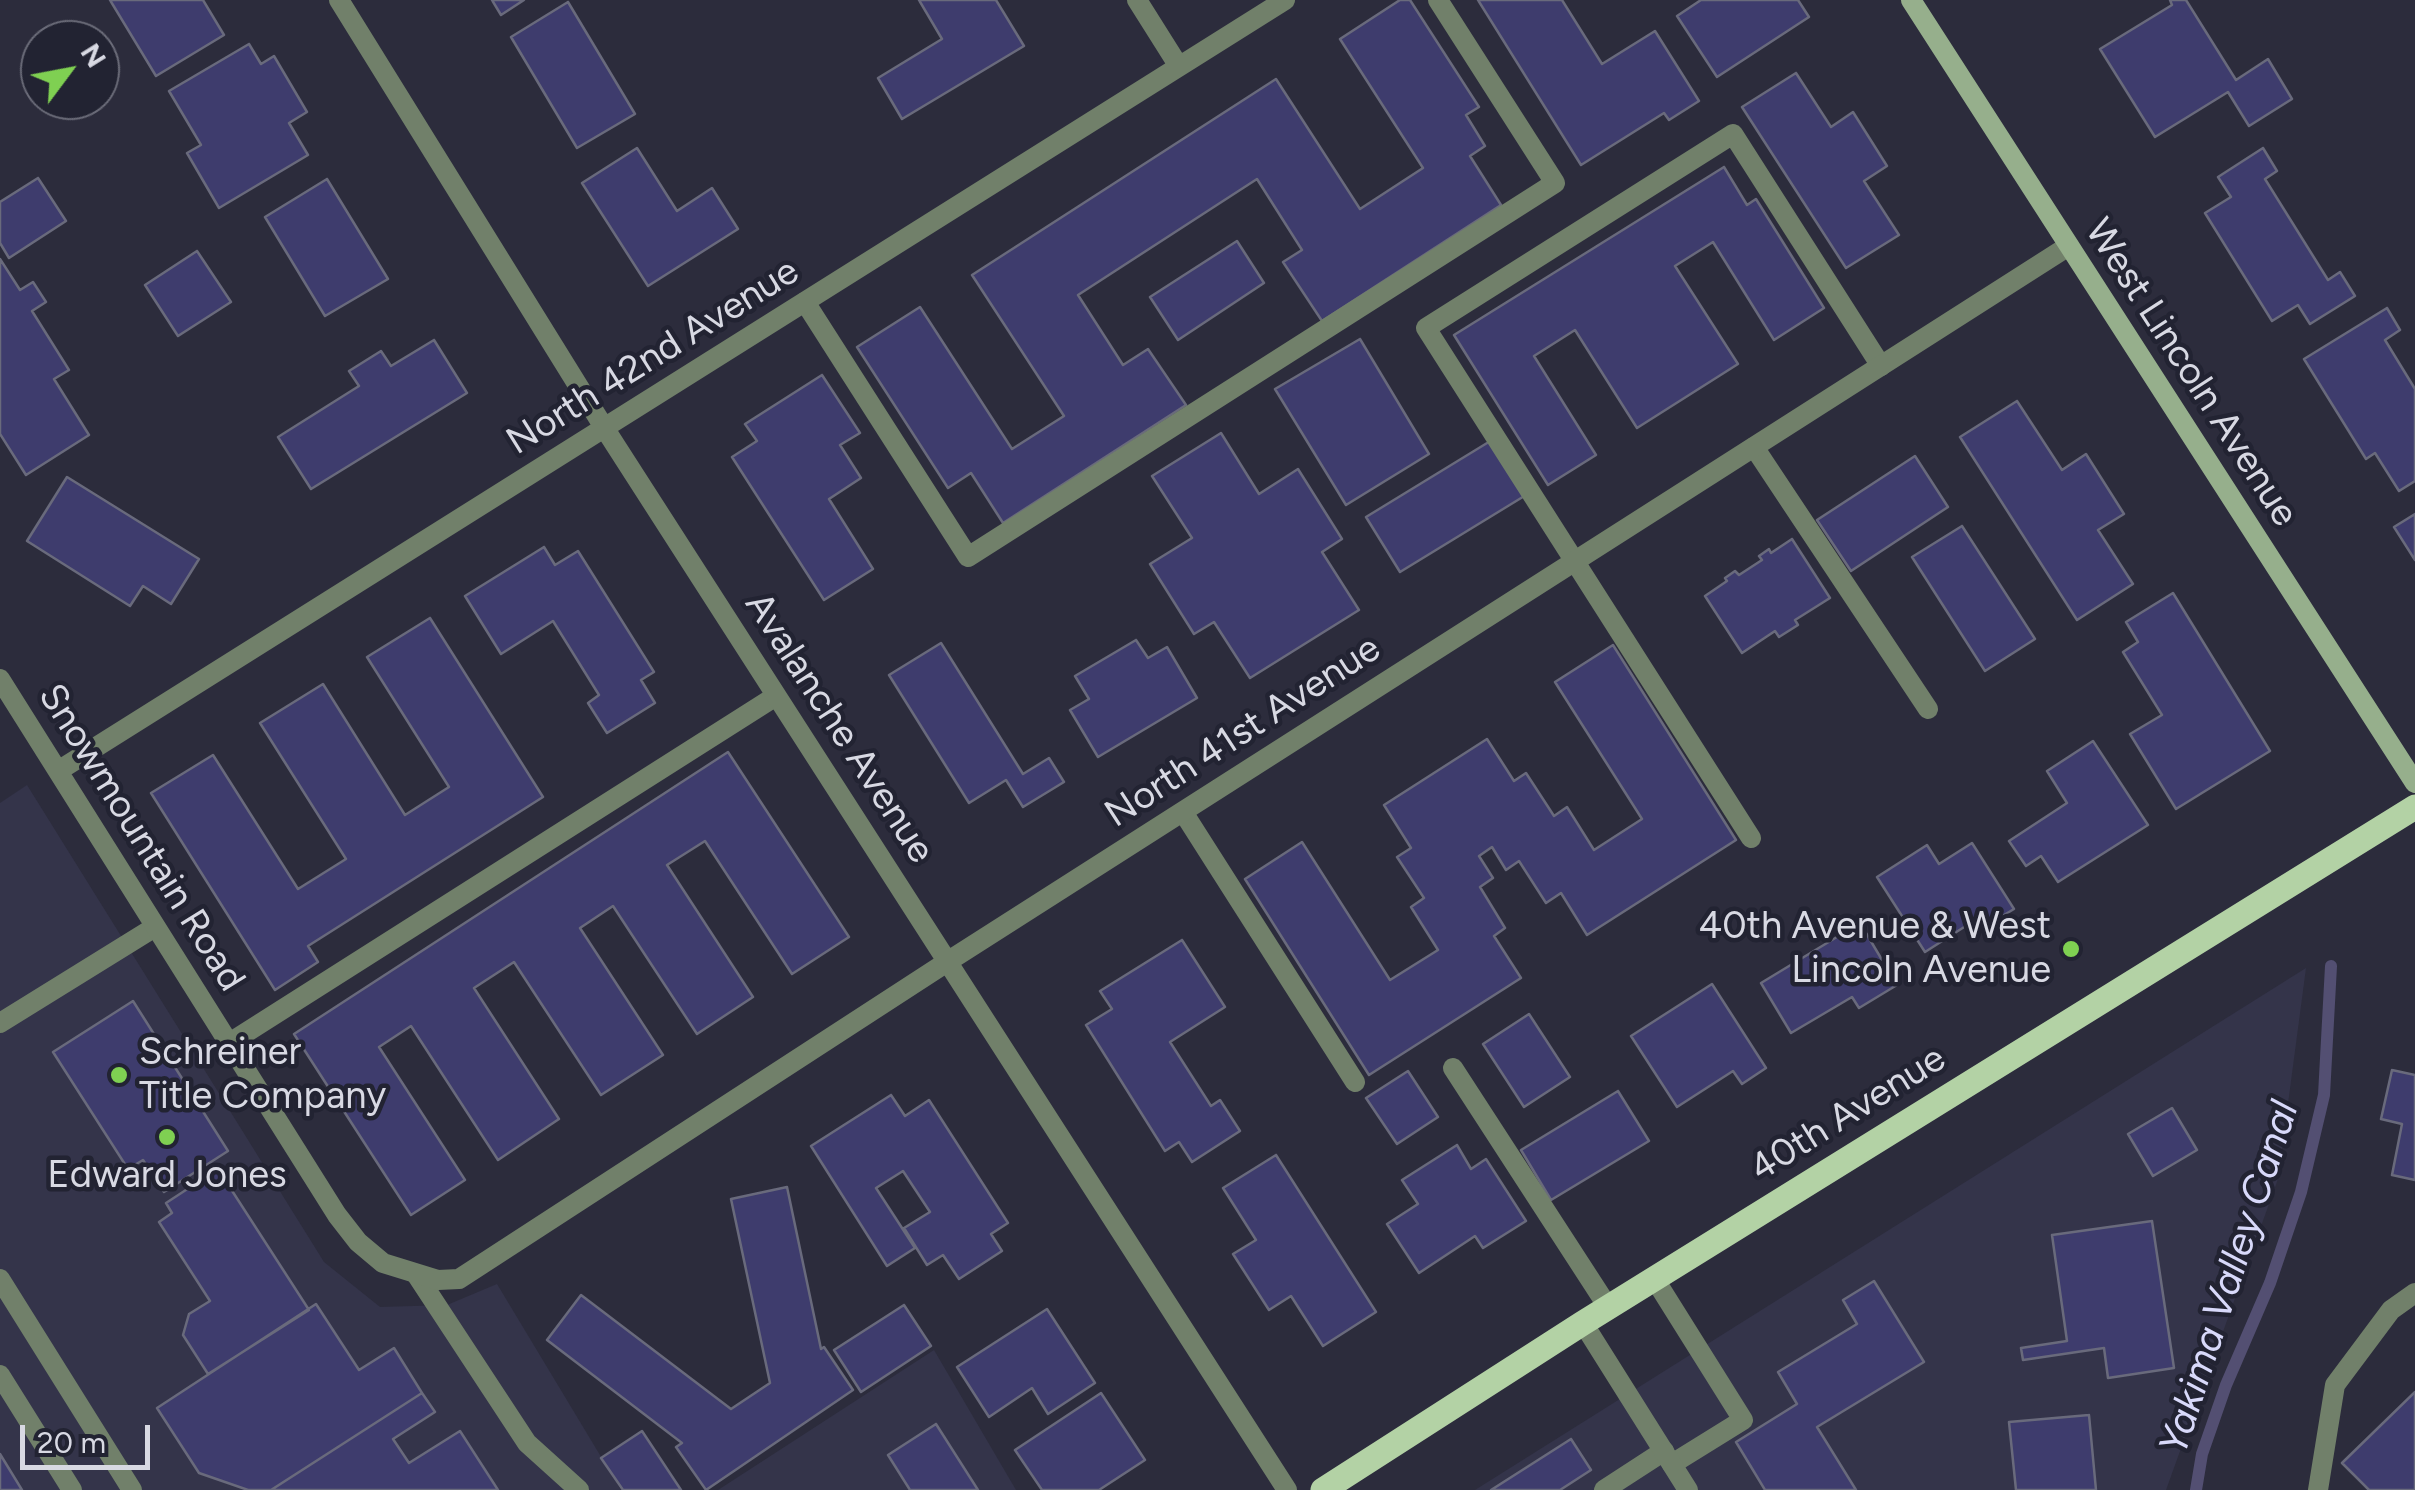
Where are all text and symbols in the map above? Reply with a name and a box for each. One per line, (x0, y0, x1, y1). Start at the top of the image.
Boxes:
north arrow (20, 20, 120, 120)
text: N (74, 37, 114, 73)
street label: West Lincoln Avenue (2075, 211, 2307, 535)
street label: North 42nd Avenue (499, 249, 807, 465)
street label: Avalanche Avenue (735, 584, 943, 872)
street label: North 41st Avenue (1097, 626, 1389, 838)
street label: Snowmountain Road (28, 676, 254, 1000)
place label: 40th Avenue & West Lincoln Avenue (1699, 904, 2051, 994)
marker: 40th Avenue & West Lincoln Avenue (2060, 938, 2082, 960)
place label: Schreiner Title Company (139, 1030, 386, 1120)
street label: 40th Avenue (1742, 1036, 1954, 1192)
marker: Schreiner Title Company (108, 1064, 130, 1086)
water label: Yakima Valley Canal (2150, 1095, 2310, 1461)
marker: Edward Jones (156, 1126, 178, 1148)
place label: Edward Jones (47, 1153, 287, 1199)
scale bar (25, 1405, 155, 1467)
text: 20 m (37, 1424, 106, 1461)

